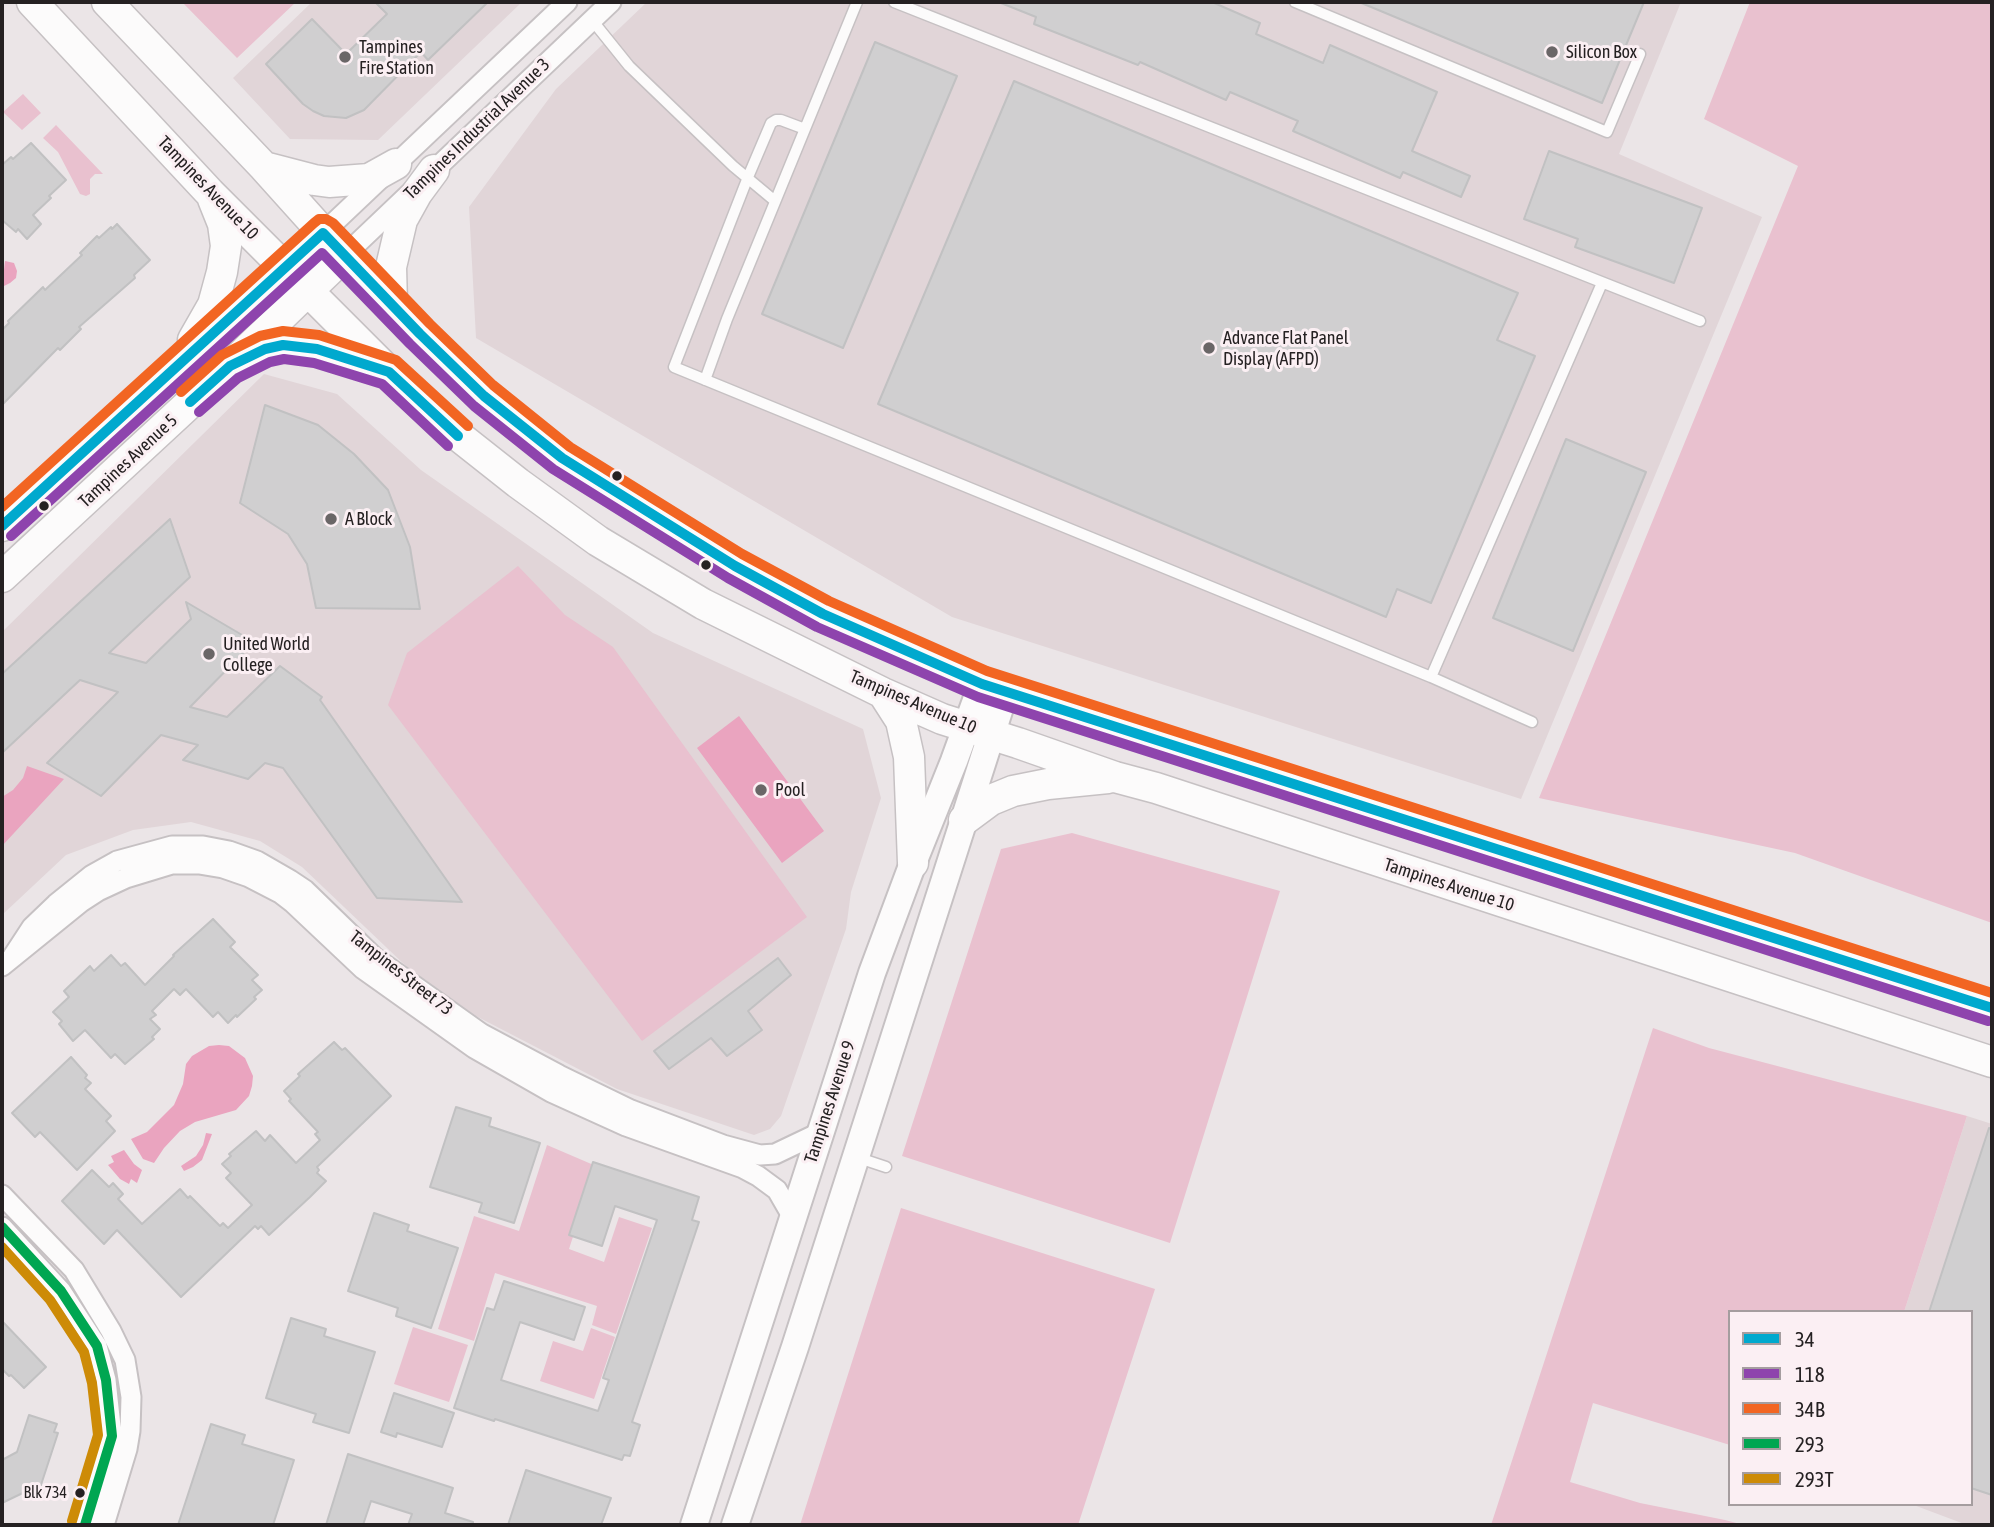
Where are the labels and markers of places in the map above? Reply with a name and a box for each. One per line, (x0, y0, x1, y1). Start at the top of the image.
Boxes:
place label: Tampines Fire Station (359, 36, 434, 78)
place label: Silicon Box (1566, 41, 1637, 63)
marker: Silicon Box (1544, 44, 1560, 60)
marker: Tampines Fire Station (337, 49, 353, 65)
place label: Advance Flat Panel Display (AFPD) (1223, 327, 1349, 370)
marker: Advance Flat Panel Display (AFPD) (1201, 340, 1217, 356)
unlabelled marker (610, 469, 624, 483)
unlabelled marker (37, 499, 51, 513)
place label: A Block (345, 508, 392, 530)
marker: A Block (323, 511, 339, 527)
unlabelled marker (699, 558, 713, 572)
place label: United World College (223, 633, 310, 676)
marker: United World College (201, 646, 217, 662)
place label: Pool (775, 779, 805, 801)
marker: Pool (753, 782, 769, 798)
place label: Blk 734 (23, 1483, 67, 1503)
marker: Blk 734 (73, 1486, 87, 1500)

